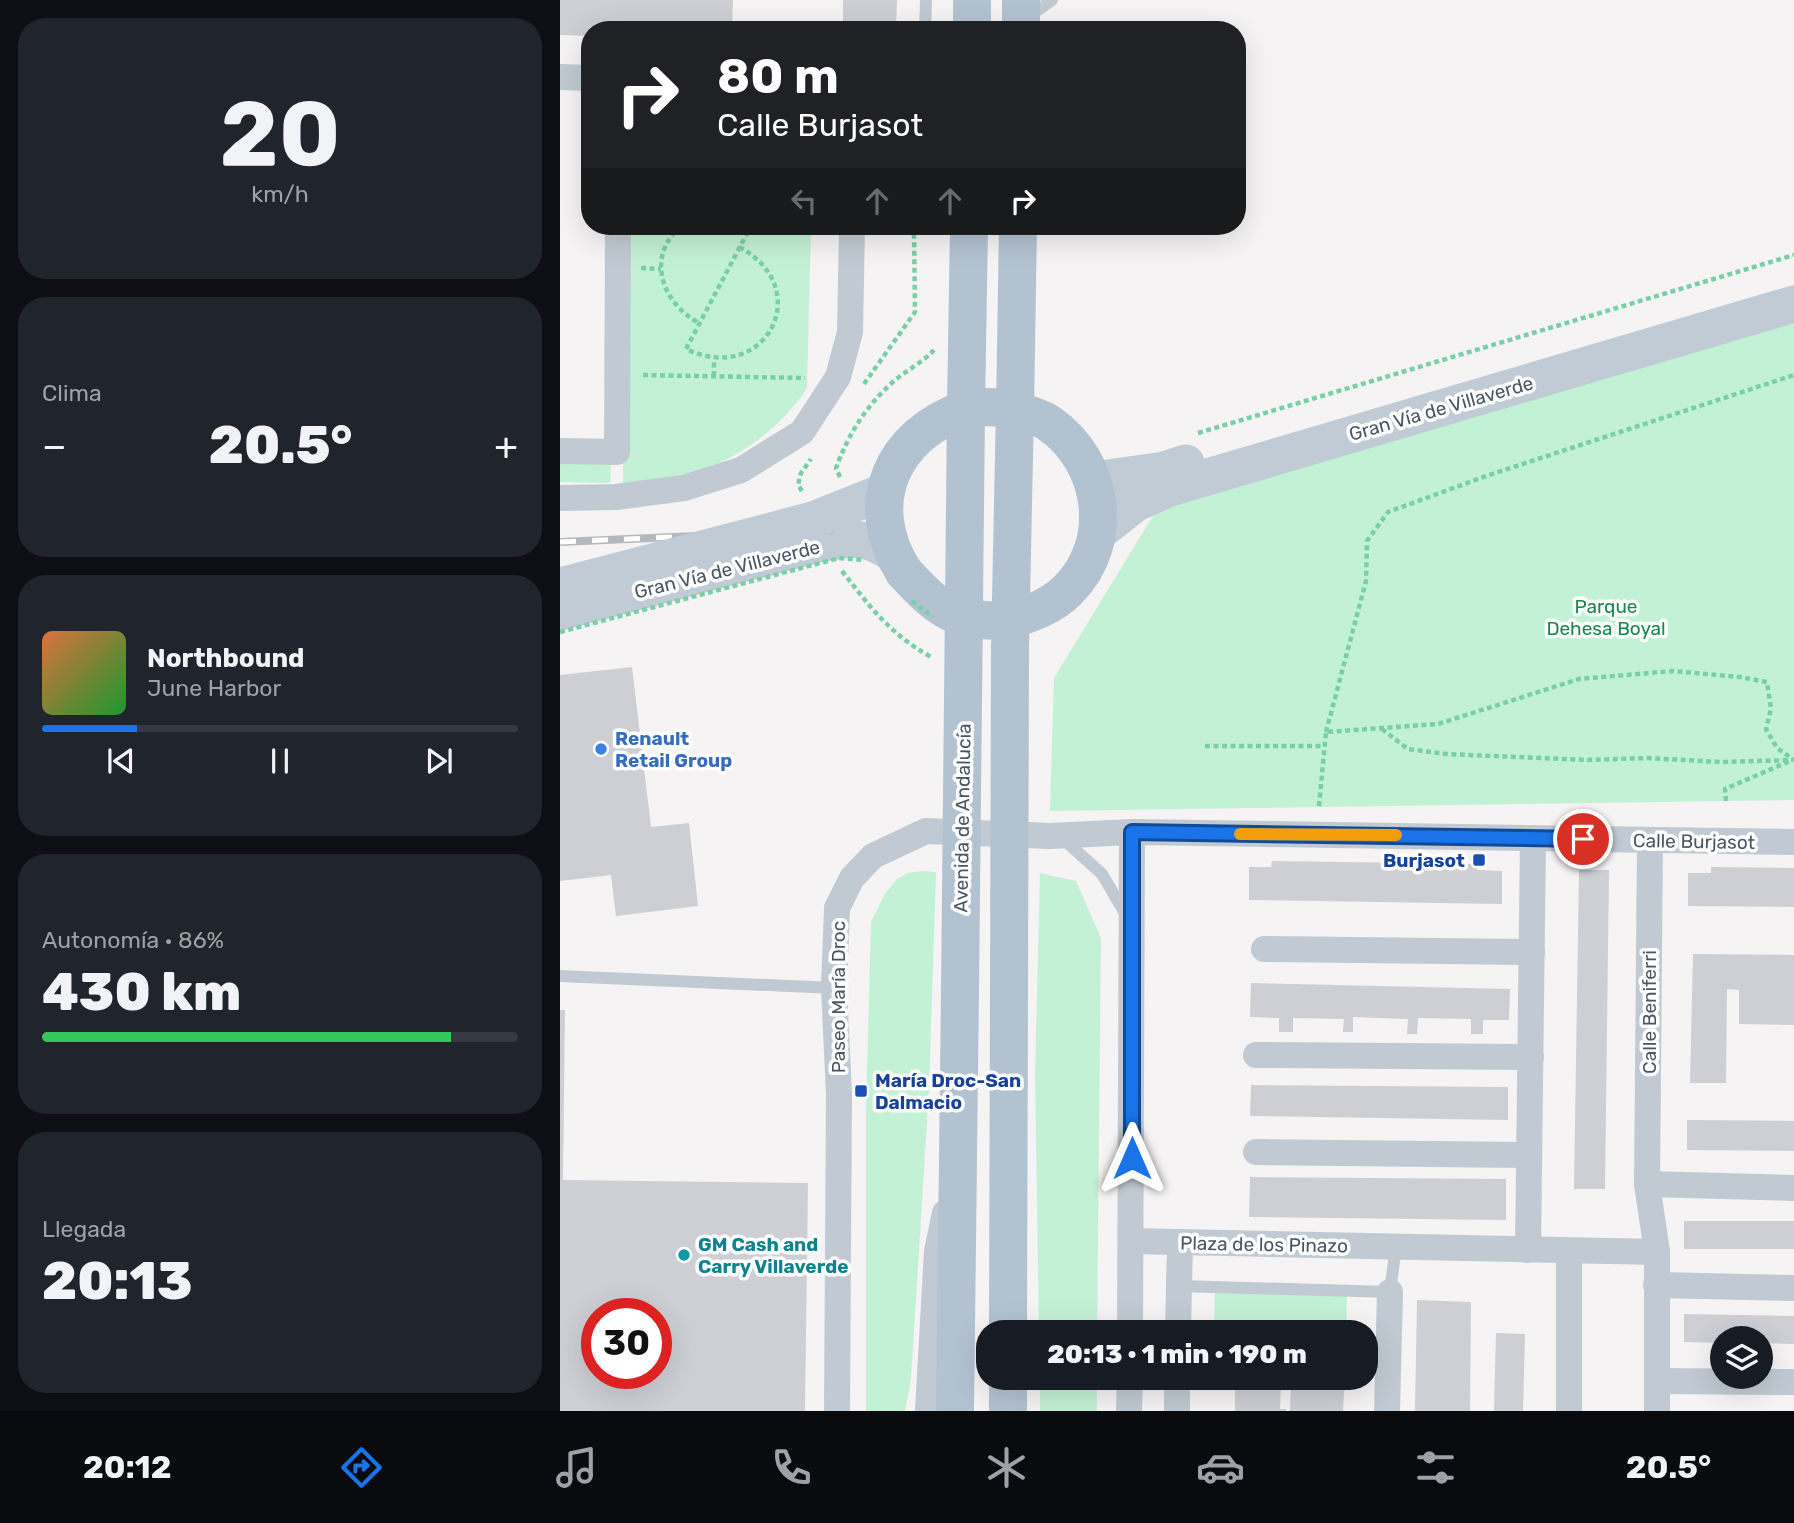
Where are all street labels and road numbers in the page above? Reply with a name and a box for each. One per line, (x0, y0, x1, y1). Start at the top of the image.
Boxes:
street label: Gran Vía de Villaverde (1346, 371, 1536, 446)
street label: Gran Vía de Villaverde (632, 535, 822, 604)
street label: Avenida de Andalucía (949, 723, 976, 913)
street label: Calle Burjasot (1633, 829, 1756, 854)
street label: Paseo María Droc (827, 921, 850, 1073)
street label: Calle Beniferri (1638, 950, 1661, 1074)
street label: Plaza de los Pinazo (1180, 1232, 1348, 1257)

